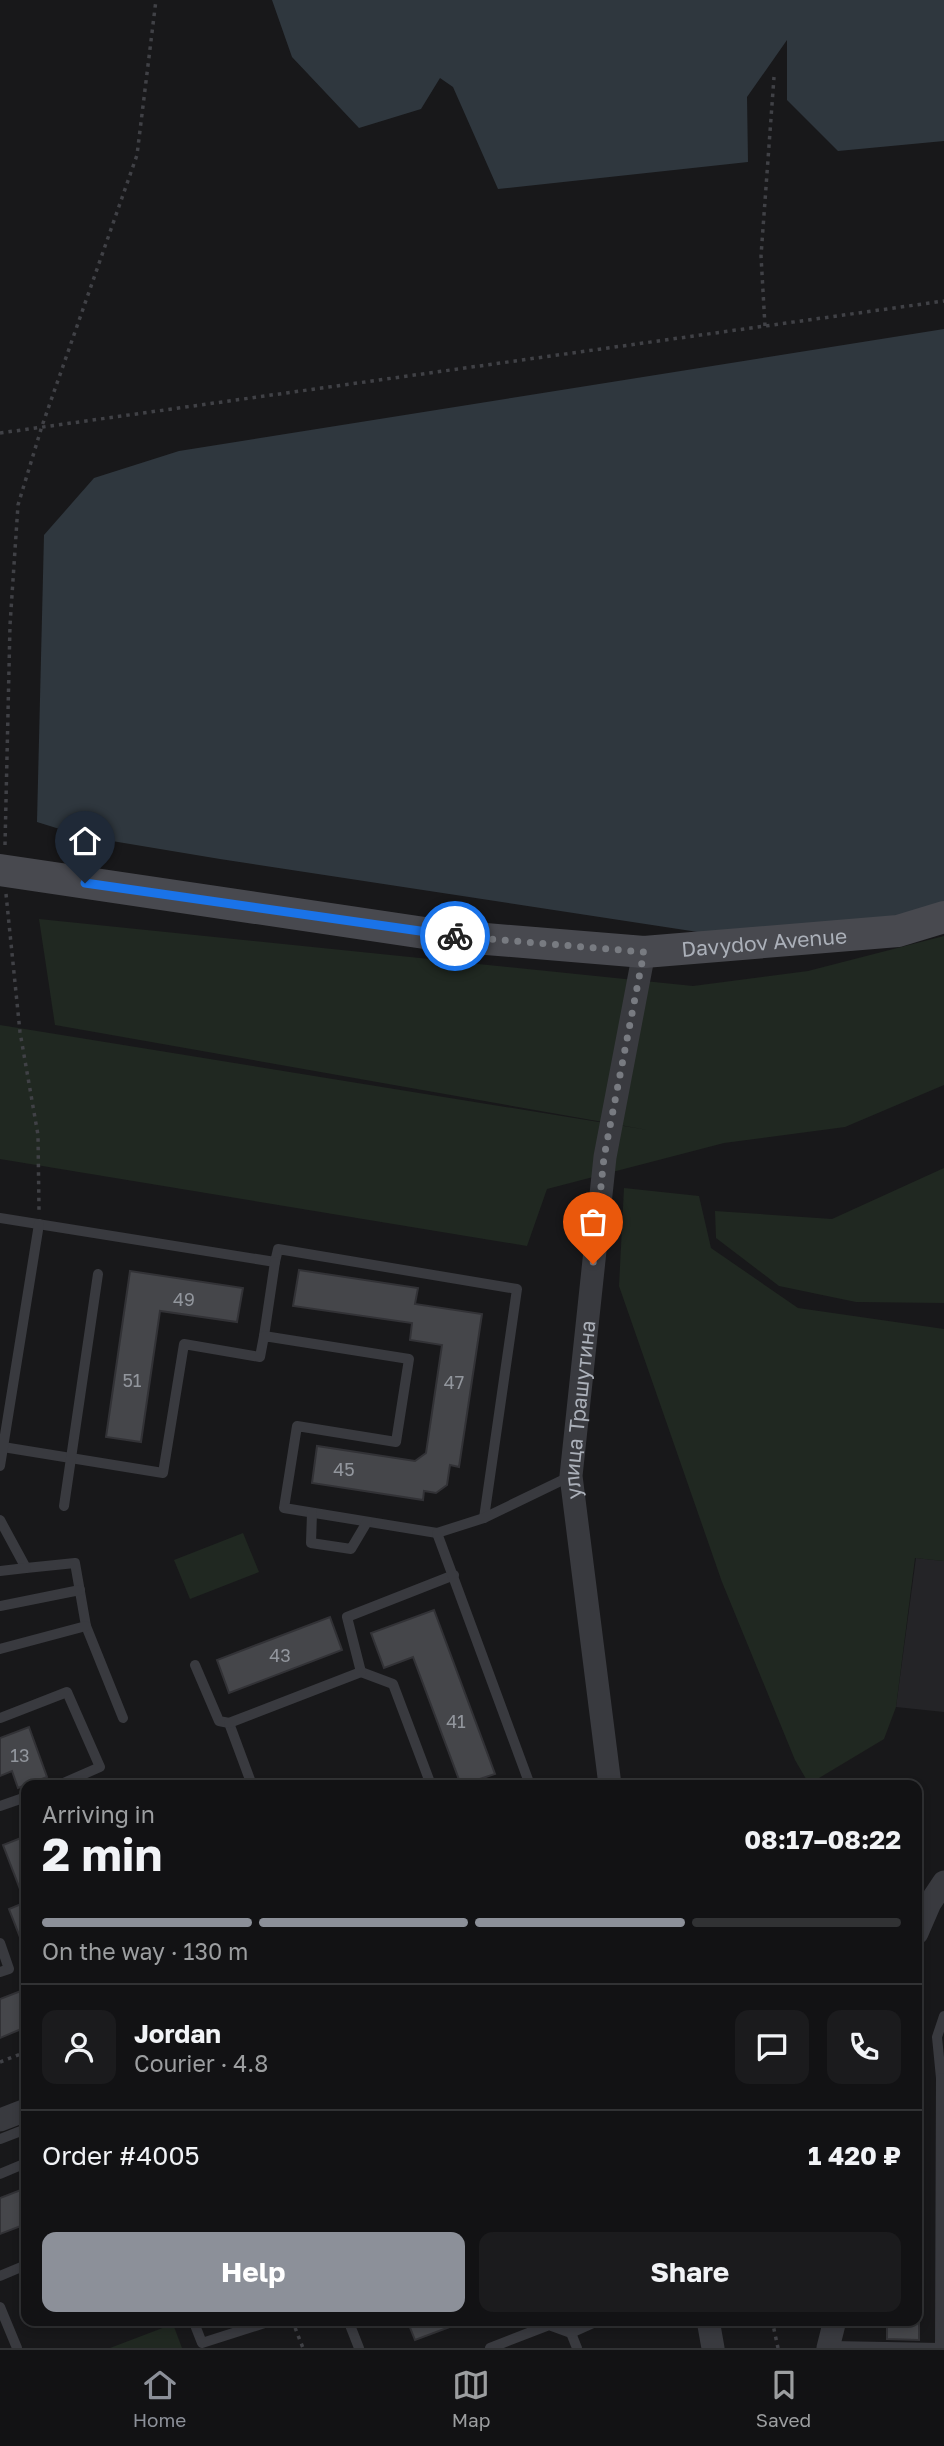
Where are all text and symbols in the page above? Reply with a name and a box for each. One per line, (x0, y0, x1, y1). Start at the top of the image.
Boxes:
pin (55, 811, 115, 883)
icon: home (66, 822, 104, 860)
courier (420, 901, 490, 971)
icon: bike (436, 917, 474, 955)
street label: Davydov Avenue (680, 922, 848, 962)
pin (563, 1192, 623, 1264)
icon: bag (574, 1203, 612, 1241)
house number: 49 (173, 1288, 195, 1310)
street label: улица Трашутина (558, 1319, 601, 1501)
house number: 51 (122, 1369, 142, 1391)
house number: 47 (444, 1371, 464, 1393)
house number: 45 (333, 1458, 355, 1480)
house number: 43 (269, 1644, 291, 1666)
house number: 41 (446, 1710, 466, 1732)
house number: 13 (10, 1744, 30, 1766)
text: Arriving in (42, 1800, 155, 1828)
text: 08:17–08:22 (744, 1824, 901, 1855)
text: 2 min (42, 1826, 162, 1881)
text: On the way · 130 m (42, 1937, 248, 1965)
button: person (42, 2010, 116, 2084)
button: chat (735, 2010, 809, 2084)
button: phone (827, 2010, 901, 2084)
text: Jordan (134, 2018, 221, 2049)
text: Courier · 4.8 (134, 2049, 268, 2077)
text: Order #4005 (42, 2140, 200, 2171)
text: 1 420 ₽ (808, 2140, 901, 2171)
button: Help (42, 2232, 465, 2312)
button: Share (479, 2232, 901, 2312)
tab: Home (133, 2366, 186, 2431)
tab: Map (452, 2366, 490, 2431)
tab: Saved (756, 2366, 811, 2431)

